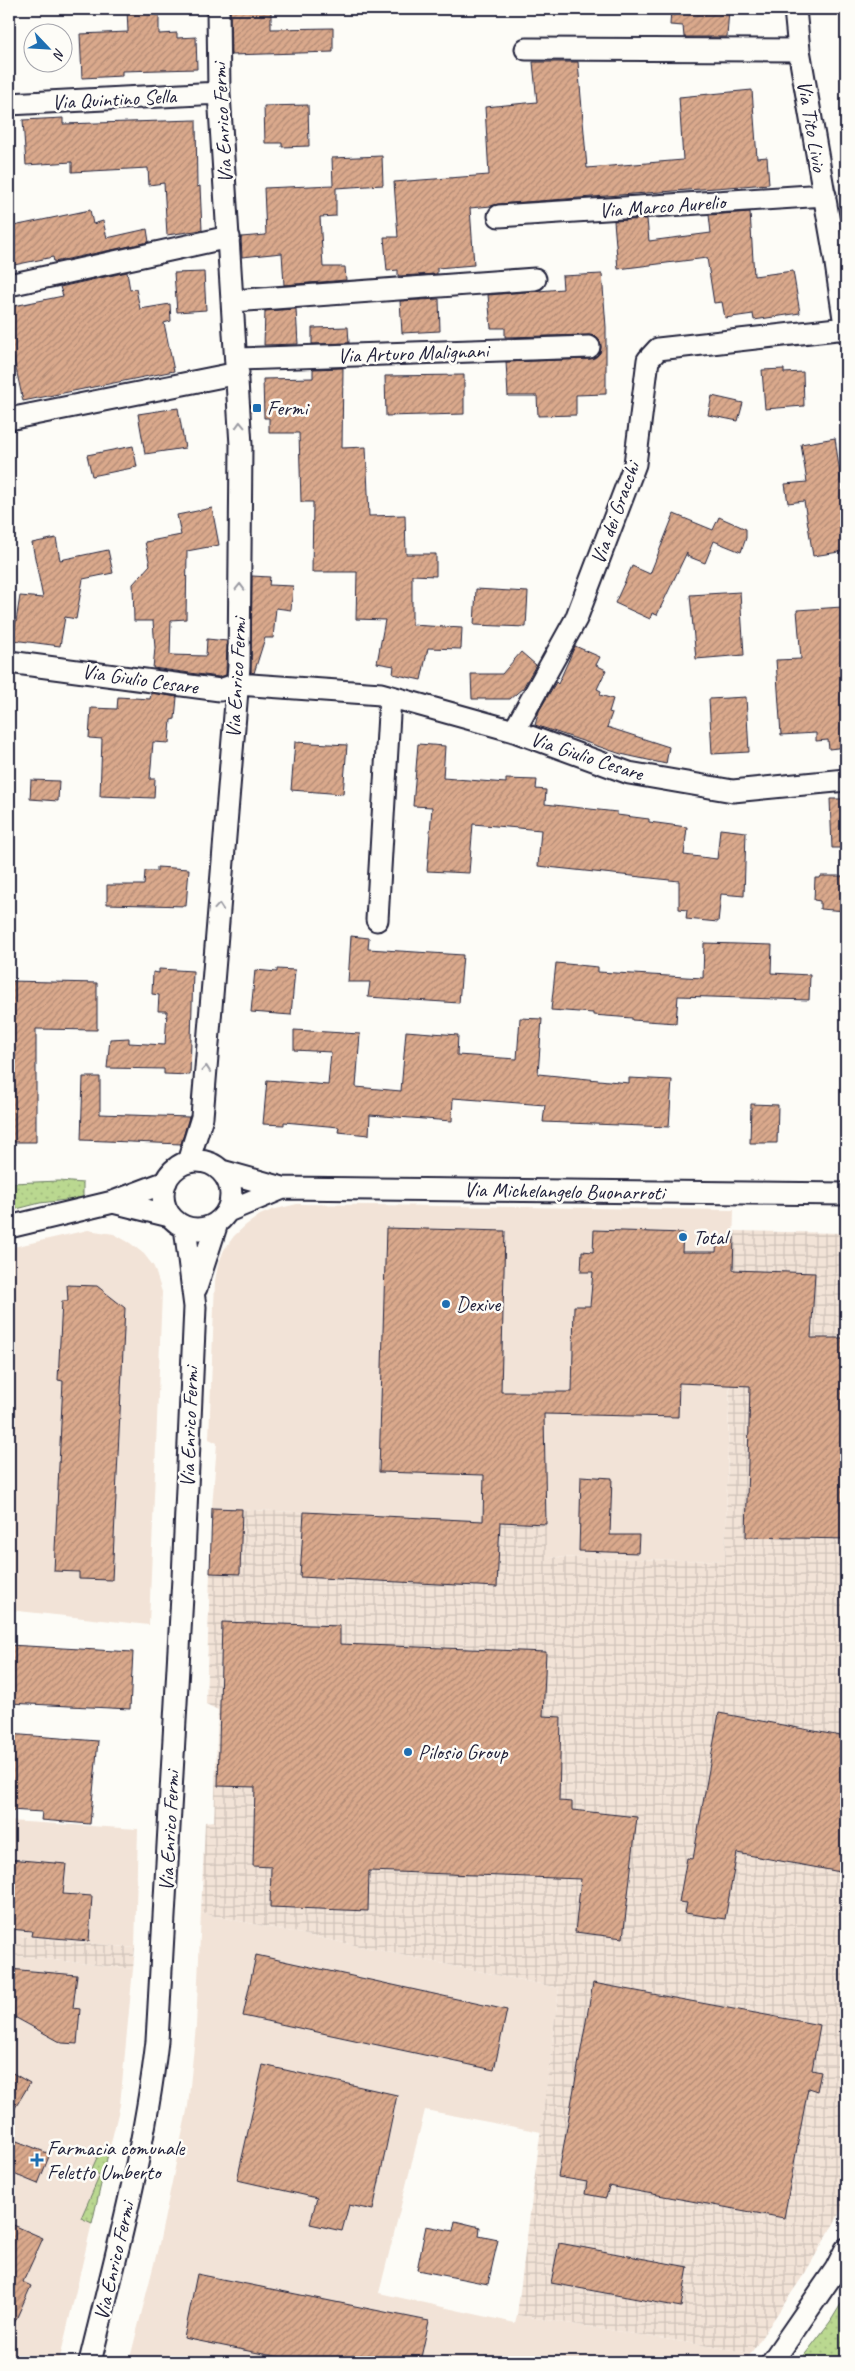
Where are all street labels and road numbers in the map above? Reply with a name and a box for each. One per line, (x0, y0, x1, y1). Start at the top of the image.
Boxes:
street label: Via Enrico Fermi (206, 59, 238, 184)
street label: Via Tito Livio (791, 79, 833, 175)
street label: Via Quintino Sella (51, 83, 178, 115)
street label: Via Marco Aurelio (598, 188, 729, 223)
street label: Via Arturo Malignani (337, 337, 492, 369)
street label: Via dei Gracchi (585, 456, 647, 568)
street label: Via Enrico Fermi (220, 614, 252, 739)
street label: Via Giulio Cesare (80, 658, 201, 700)
street label: Via Giulio Cesare (527, 726, 648, 787)
street label: Via Michelangelo Buonarroti (464, 1176, 668, 1206)
street label: Via Enrico Fermi (174, 1363, 204, 1488)
street label: Via Enrico Fermi (153, 1767, 185, 1892)
street label: Via Enrico Fermi (88, 2196, 141, 2323)

